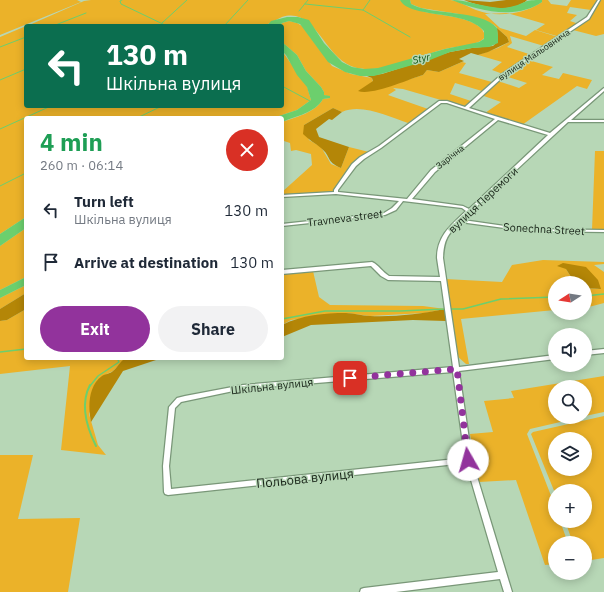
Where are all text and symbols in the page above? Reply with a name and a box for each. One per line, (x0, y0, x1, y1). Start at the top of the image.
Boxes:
street label: вулиця Мальовнича (496, 26, 572, 83)
text: 130 m (106, 36, 188, 73)
icon: left (40, 40, 92, 92)
water label: Styr (411, 50, 432, 67)
text: Шкільна вулиця (106, 72, 241, 95)
text: 4 min (40, 126, 103, 158)
button: close (226, 129, 268, 171)
street label: Зарічна (433, 142, 466, 171)
text: 260 m · 06:14 (40, 157, 123, 174)
street label: вулиця Перемоги (445, 164, 521, 236)
text: Turn left (74, 192, 134, 211)
icon: left (40, 199, 62, 221)
text: 130 m (224, 201, 268, 220)
street label: Travneva street (306, 206, 384, 230)
text: Шкільна вулиця (74, 211, 172, 228)
street label: Sonechna Street (503, 220, 585, 238)
icon: arrive (40, 251, 62, 273)
text: Arrive at destination (74, 253, 218, 272)
text: 130 m (230, 253, 274, 272)
north arrow (548, 276, 592, 320)
map controls (548, 276, 592, 580)
button: Exit (40, 306, 150, 352)
button: Share (158, 306, 268, 352)
button: sound (548, 328, 592, 372)
pin (333, 361, 367, 395)
icon: arrive (339, 367, 361, 389)
street label: Шкільна вулиця (230, 375, 314, 397)
button: search (548, 380, 592, 424)
button: layers (548, 432, 592, 476)
position arrow (447, 439, 489, 481)
street label: Польова вулиця (255, 465, 355, 492)
button: + (548, 484, 592, 528)
button: − (548, 536, 592, 580)

